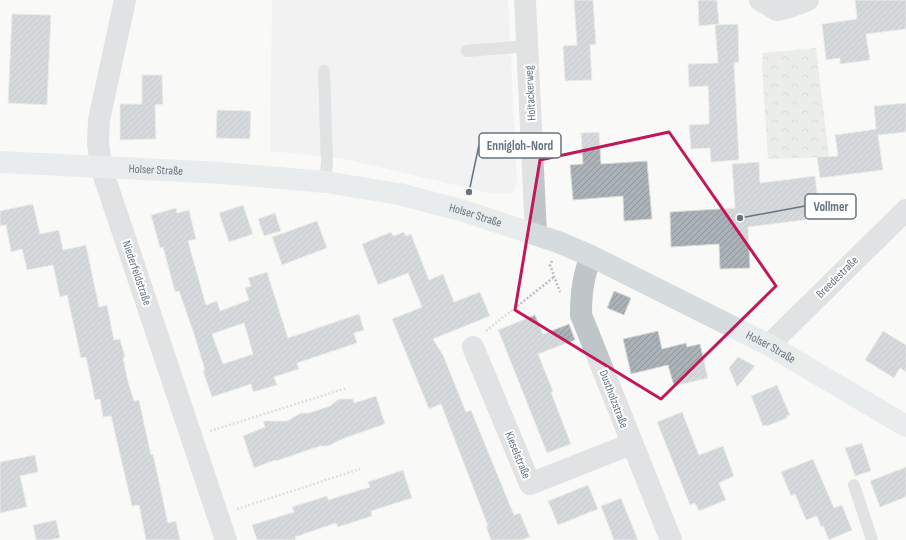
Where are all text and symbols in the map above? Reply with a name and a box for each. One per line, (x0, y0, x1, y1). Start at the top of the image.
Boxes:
street label: Holtackerweg (522, 65, 539, 121)
callout: Ennigloh-Nord (479, 133, 561, 158)
text: Ennigloh-Nord (487, 138, 554, 154)
street label: Holser Straße (128, 161, 184, 179)
callout: Vollmer (805, 194, 856, 219)
text: Vollmer (813, 199, 849, 215)
street label: Holser Straße (447, 200, 504, 231)
street label: Niederfeldstraße (118, 239, 155, 308)
street label: Breedestraße (813, 253, 862, 302)
street label: Holser Straße (743, 328, 798, 367)
street label: Dustholzstraße (596, 368, 632, 431)
street label: Kieselstraße (501, 429, 534, 481)

